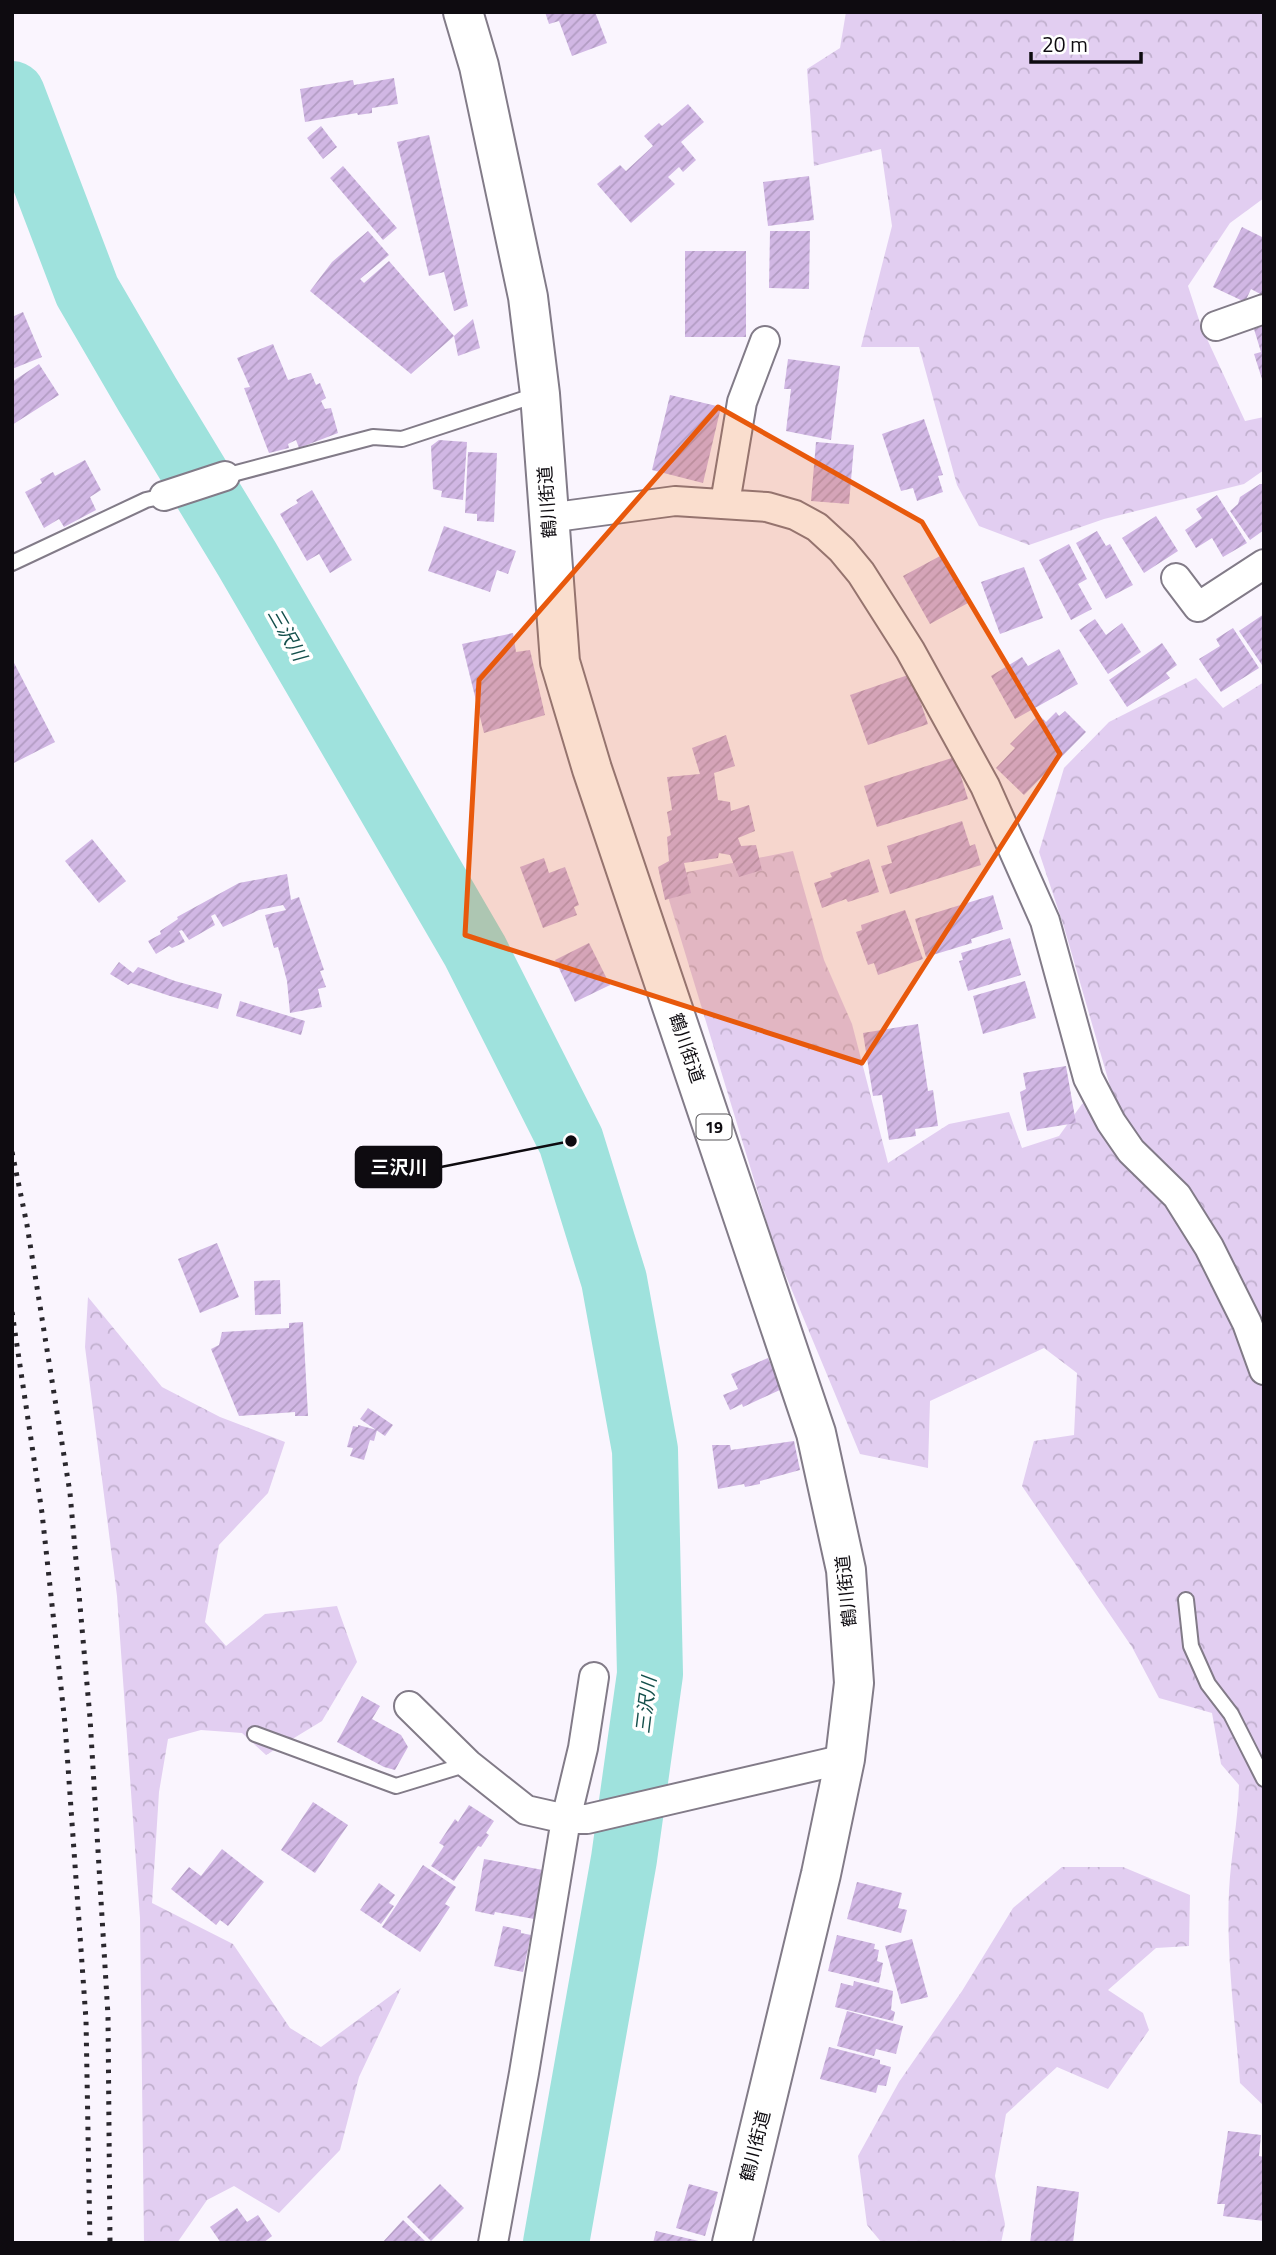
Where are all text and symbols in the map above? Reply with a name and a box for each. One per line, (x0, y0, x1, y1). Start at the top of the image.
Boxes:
scale bar (1031, 21, 1141, 65)
text: 20 m (1042, 28, 1088, 60)
street label: 鶴川街道 (531, 465, 563, 539)
water label: 三沢川 (261, 602, 316, 668)
street label: 鶴川街道 (663, 1010, 711, 1086)
road number: 19 (696, 1114, 732, 1140)
callout: 三沢川 (356, 1147, 441, 1187)
text: 三沢川 (370, 1152, 428, 1181)
street label: 鶴川街道 (829, 1554, 863, 1628)
water label: 三沢川 (627, 1673, 663, 1735)
street label: 鶴川街道 (733, 2108, 777, 2184)

